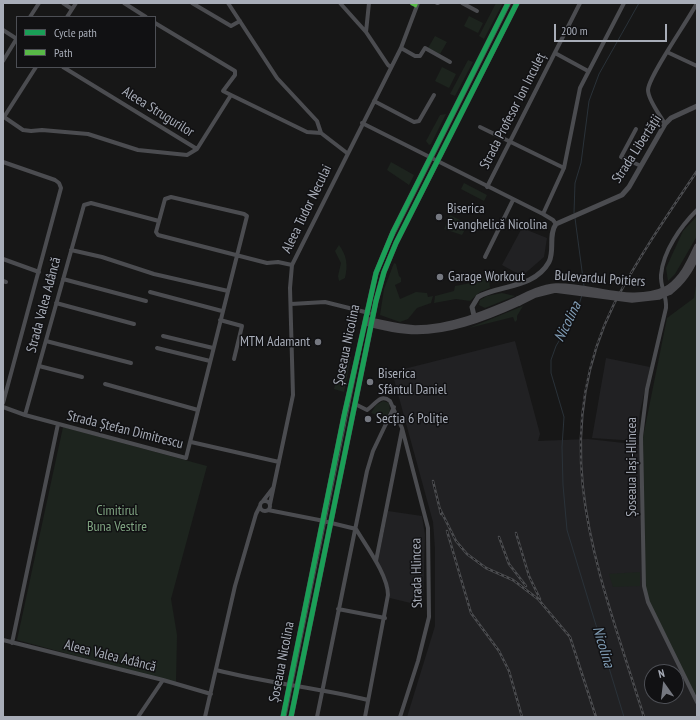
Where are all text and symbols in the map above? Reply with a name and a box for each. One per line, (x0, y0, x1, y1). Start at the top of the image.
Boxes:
legend (16, 16, 156, 68)
scale bar (556, 16, 669, 42)
text: 200 m (561, 23, 588, 38)
text: Cycle path (54, 25, 97, 40)
text: Path (54, 45, 72, 60)
street label: Strada Profesor Ion Inculeț (476, 50, 550, 172)
street label: Aleea Strugurilor (119, 83, 197, 141)
street label: Strada Libertății (609, 112, 665, 186)
street label: Aleea Tudor Neculai (278, 162, 336, 256)
place label: Biserica Evanghelică Nicolina (447, 201, 547, 234)
marker: Biserica Evanghelică Nicolina (434, 212, 444, 222)
street label: Strada Valea Adâncă (23, 255, 65, 355)
street label: Bulevardul Poitiers (554, 267, 646, 291)
place label: Garage Workout (448, 269, 525, 285)
marker: Garage Workout (435, 272, 445, 282)
water label: Nicolina (551, 299, 585, 345)
street label: Șoseaua Nicolina (330, 303, 364, 387)
place label: MTM Adamant (240, 334, 310, 350)
marker: MTM Adamant (313, 337, 323, 347)
place label: Biserica Sfântul Daniel (378, 366, 447, 398)
marker: Biserica Sfântul Daniel (365, 377, 375, 387)
street label: Strada Ștefan Dimitrescu (65, 407, 185, 453)
place label: Secția 6 Poliție (376, 411, 448, 427)
marker: Secția 6 Poliție (363, 414, 373, 424)
street label: Șoseaua Iași-Hlincea (624, 417, 640, 517)
park label: Cimitirul Buna Vestire (87, 503, 147, 536)
street label: Strada Hlincea (408, 538, 426, 608)
street label: Șoseaua Nicolina (266, 620, 298, 704)
water label: Nicolina (588, 624, 618, 670)
street label: Aleea Valea Adâncă (62, 636, 158, 676)
north arrow (644, 664, 684, 704)
text: N (657, 666, 666, 681)

